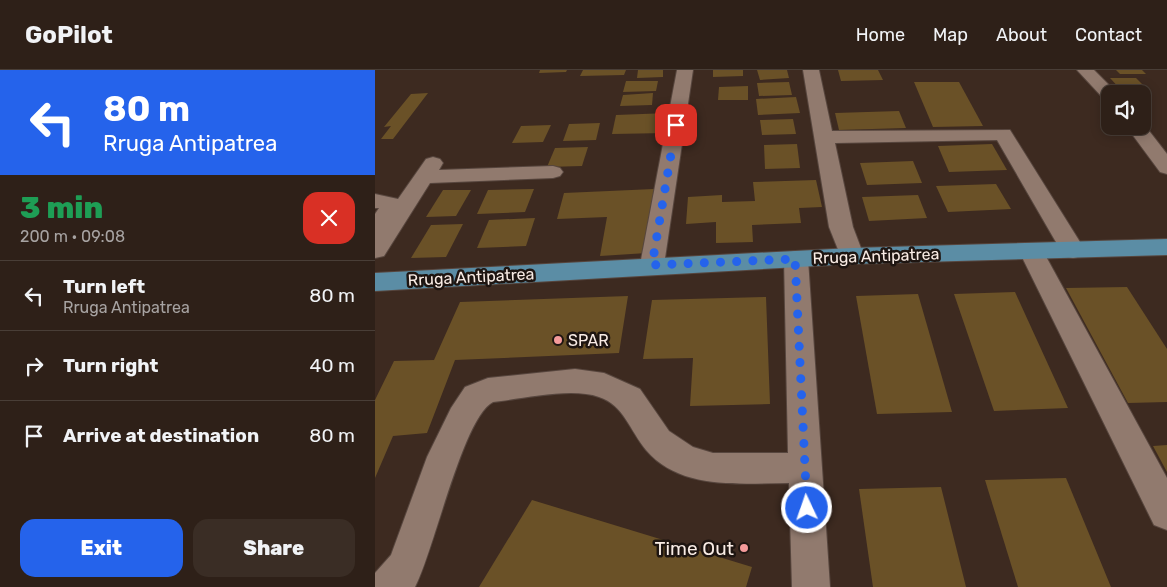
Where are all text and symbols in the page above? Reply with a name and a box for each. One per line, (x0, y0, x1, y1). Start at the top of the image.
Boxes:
text: GoPilot (25, 21, 113, 49)
text: Home (856, 24, 905, 46)
text: Map (933, 24, 968, 46)
text: About (996, 24, 1047, 46)
text: Contact (1075, 24, 1142, 46)
map controls (1101, 85, 1151, 135)
button: sound (1101, 85, 1151, 135)
text: 80 m (103, 88, 190, 130)
icon: left (20, 90, 85, 155)
pin (655, 104, 697, 146)
icon: arrive (662, 111, 690, 139)
text: Rruga Antipatrea (103, 130, 277, 157)
text: 3 min (20, 190, 103, 226)
button: close (303, 192, 355, 244)
text: 200 m · 09:08 (20, 227, 125, 246)
street label: Rruga Antipatrea (812, 244, 940, 268)
street label: Rruga Antipatrea (407, 264, 535, 290)
text: Turn left (63, 275, 145, 298)
icon: left (20, 282, 48, 310)
text: 80 m (309, 284, 355, 307)
text: Rruga Antipatrea (63, 298, 190, 317)
place label: SPAR (568, 331, 609, 350)
marker: SPAR (552, 334, 564, 346)
icon: right (20, 352, 48, 380)
text: Turn right (63, 354, 158, 377)
text: 40 m (310, 354, 355, 377)
icon: arrive (20, 422, 48, 450)
text: Arrive at destination (63, 424, 259, 447)
text: 80 m (309, 424, 355, 447)
position arrow (780, 481, 832, 533)
button: Exit (20, 519, 183, 577)
button: Share (193, 519, 355, 577)
place label: Time Out (655, 537, 735, 560)
marker: Time Out (738, 542, 750, 554)

